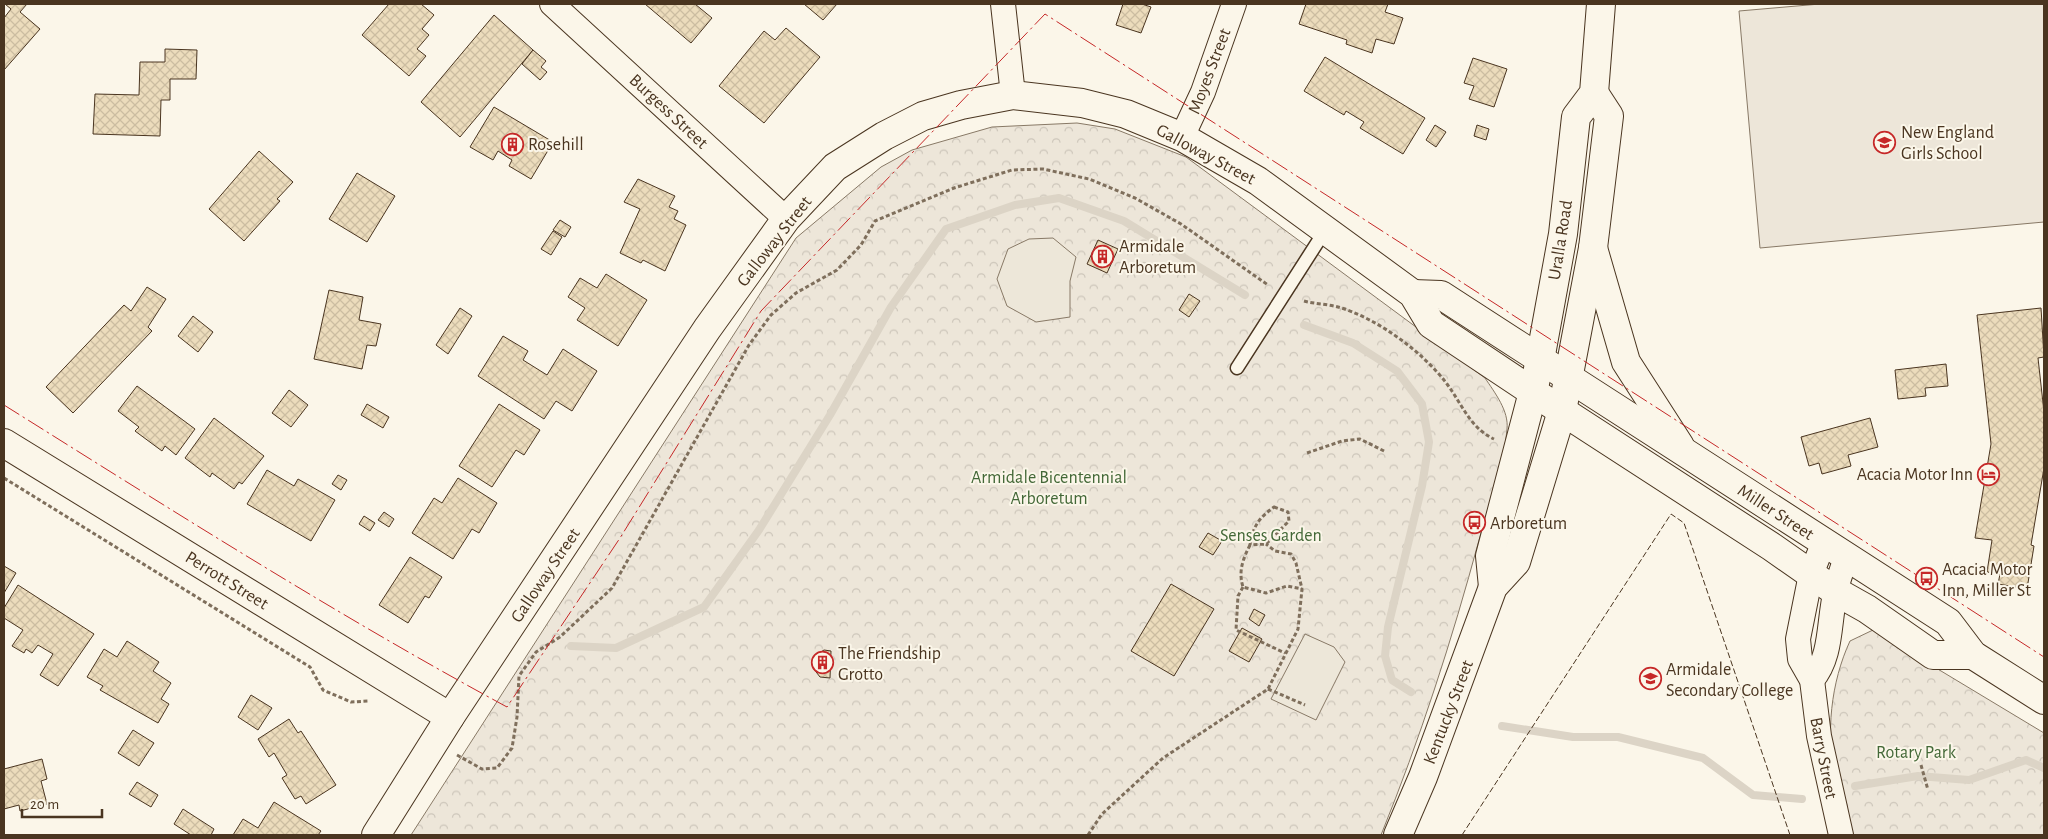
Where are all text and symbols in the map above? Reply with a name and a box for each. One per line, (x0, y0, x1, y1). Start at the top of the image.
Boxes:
street label: Moyes Street (1185, 26, 1235, 117)
street label: Burgess Street (626, 71, 711, 153)
street label: Galloway Street (1153, 121, 1258, 189)
place label: New England Girls School (1901, 124, 1994, 163)
school or university icon: New England Girls School (1873, 130, 1897, 154)
building icon: Rosehill (500, 132, 524, 156)
place label: Rosehill (528, 136, 584, 154)
street label: Galloway Street (734, 193, 816, 290)
street label: Uralla Road (1546, 199, 1576, 281)
place label: Armidale Arboretum (1119, 238, 1196, 277)
building icon: Armidale Arboretum (1091, 244, 1115, 268)
hotel icon: Acacia Motor Inn (1977, 462, 2001, 486)
place label: Acacia Motor Inn (1857, 466, 1973, 484)
park label: Armidale Bicentennial Arboretum (971, 469, 1127, 508)
street label: Miller Street (1734, 482, 1817, 544)
bus stop icon: Arboretum (1462, 511, 1486, 535)
place label: Arboretum (1490, 515, 1567, 533)
street label: Galloway Street (508, 525, 584, 626)
park label: Senses Garden (1220, 527, 1322, 545)
street label: Perrott Street (182, 548, 271, 614)
place label: Acacia Motor Inn, Miller St (1942, 561, 2033, 600)
bus stop icon: Acacia Motor Inn, Miller St (1914, 567, 1938, 591)
place label: The Friendship Grotto (838, 645, 941, 684)
building icon: The Friendship Grotto (810, 651, 834, 675)
street label: Kentucky Street (1421, 658, 1477, 767)
place label: Armidale Secondary College (1666, 661, 1793, 700)
school or university icon: Armidale Secondary College (1638, 667, 1662, 691)
street label: Barry Street (1806, 716, 1840, 801)
park label: Rotary Park (1876, 744, 1957, 762)
scale bar (22, 786, 102, 818)
text: 20 m (30, 797, 59, 812)

